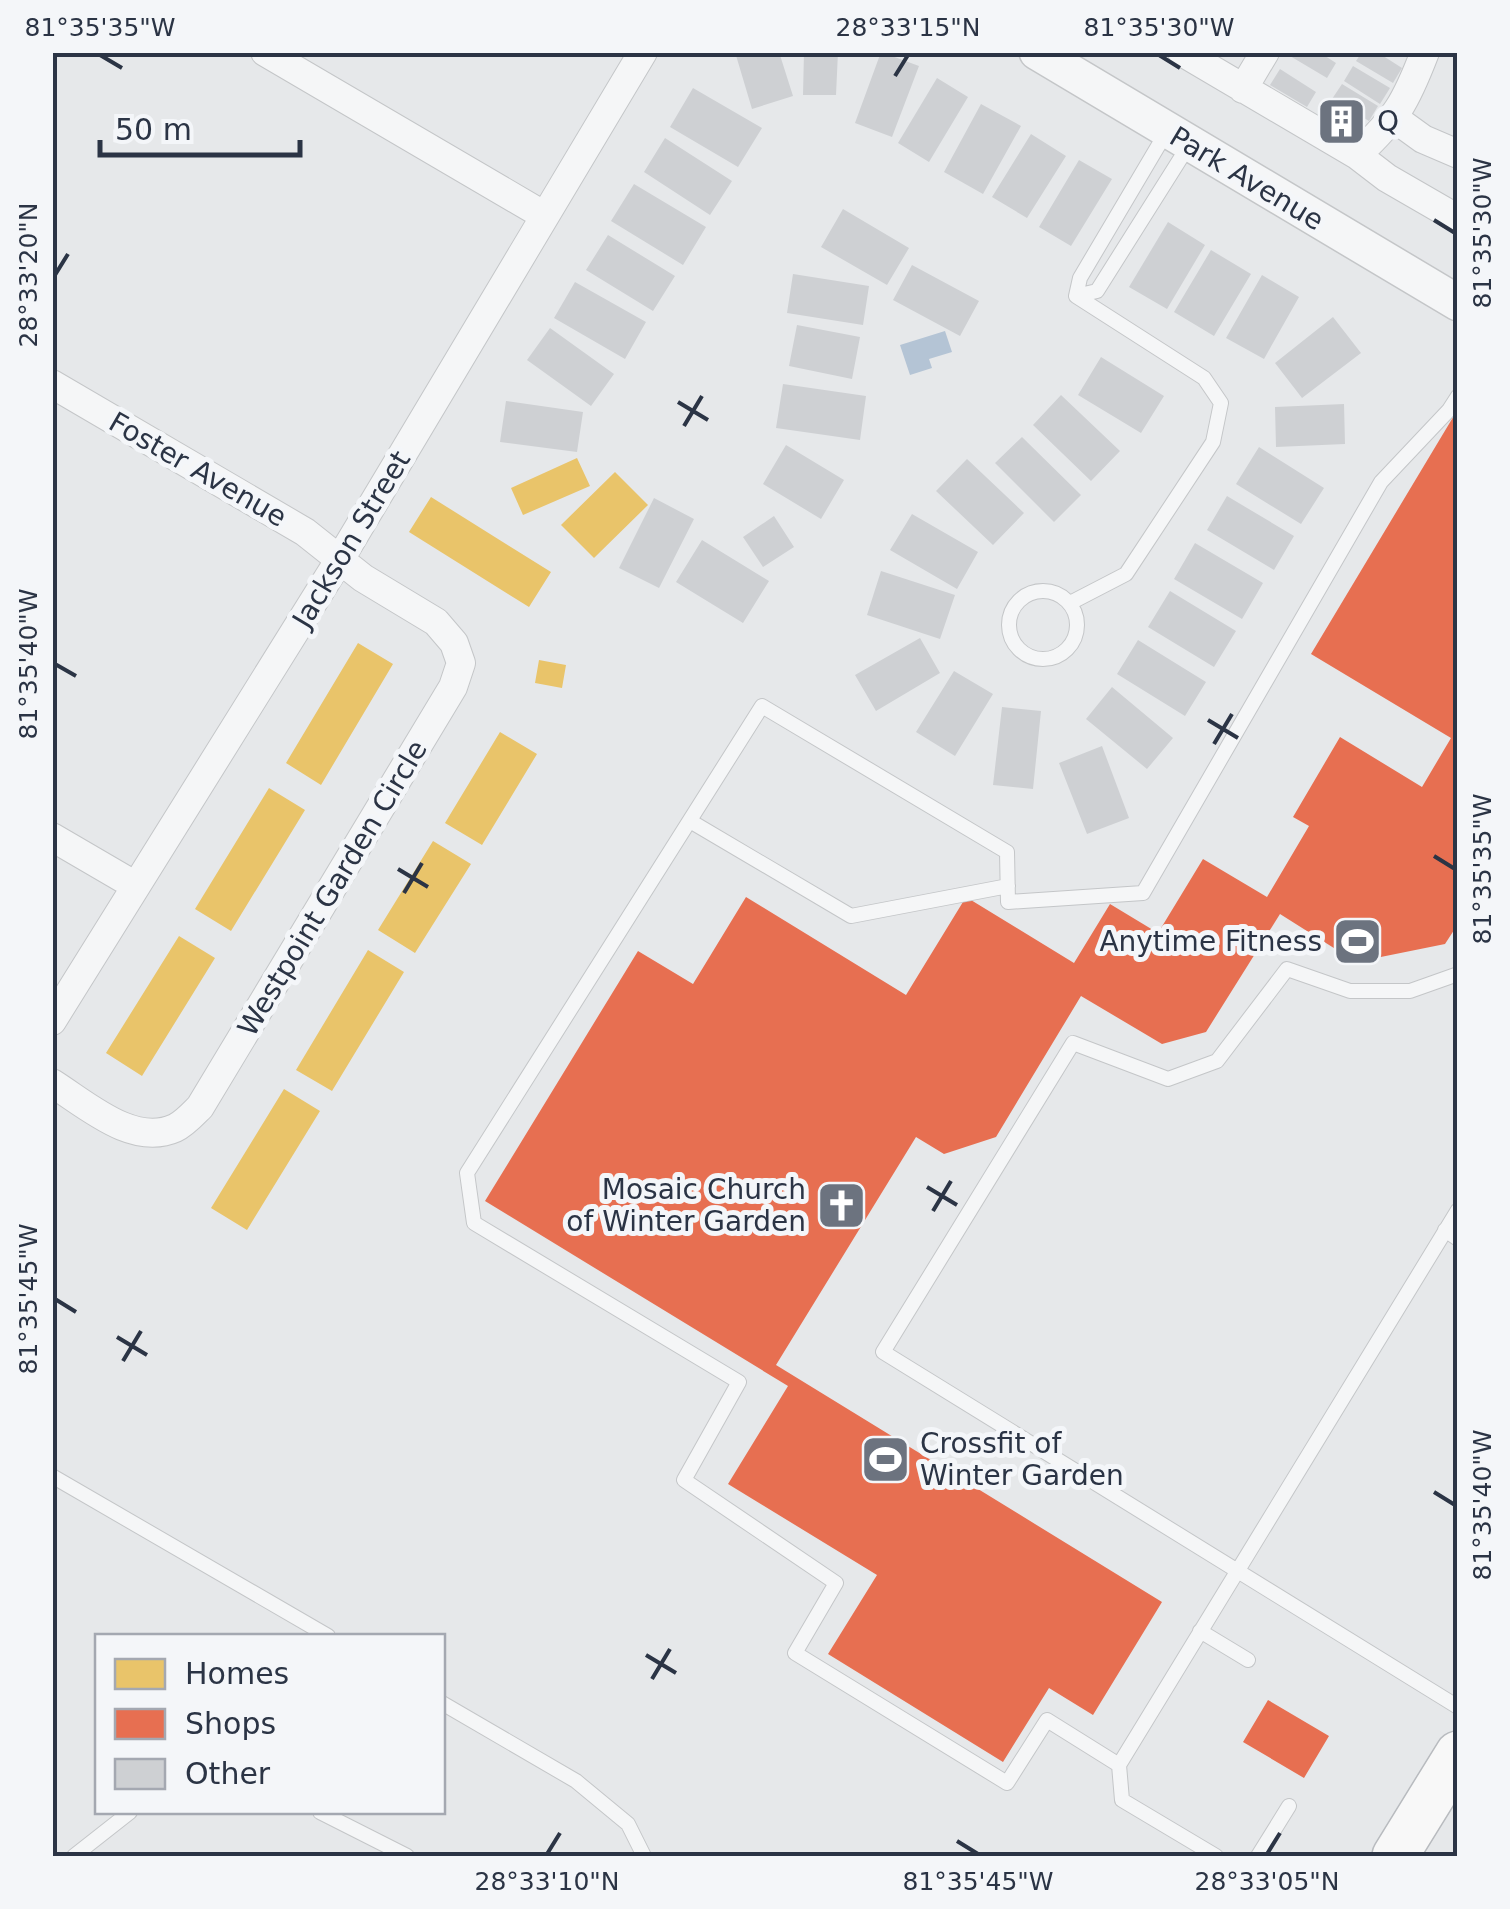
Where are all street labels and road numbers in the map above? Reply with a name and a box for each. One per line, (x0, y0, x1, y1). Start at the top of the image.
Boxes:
street label: Park Avenue (1164, 120, 1330, 237)
street label: Foster Avenue (103, 405, 292, 534)
street label: Jackson Street (285, 445, 417, 635)
street label: Westpoint Garden Circle (231, 734, 434, 1042)

